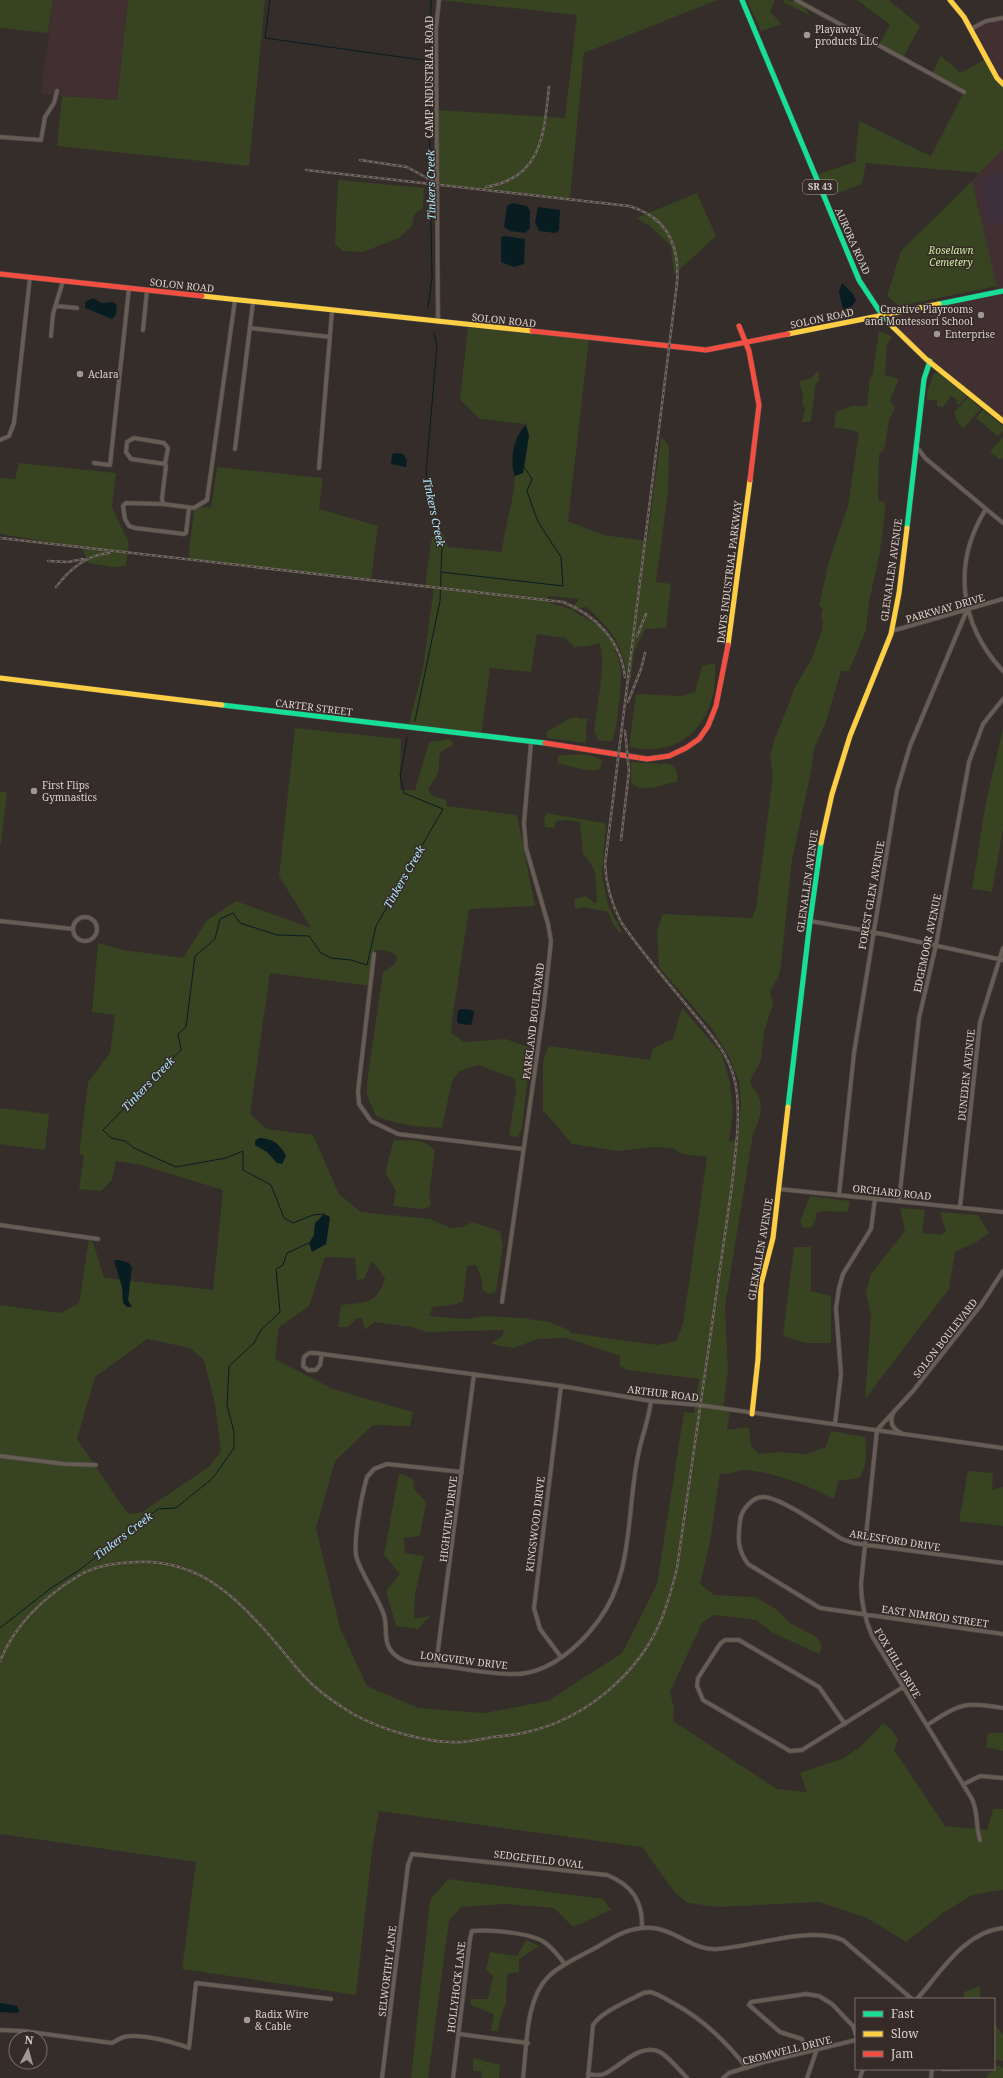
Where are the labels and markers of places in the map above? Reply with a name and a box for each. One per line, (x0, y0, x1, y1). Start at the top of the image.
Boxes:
place label: Playaway products LLC (815, 22, 878, 48)
marker: Playaway products LLC (802, 30, 812, 40)
place label: Creative Playrooms and Montessori School (865, 302, 973, 328)
marker: Creative Playrooms and Montessori School (976, 310, 986, 320)
place label: Enterprise (945, 327, 995, 341)
marker: Enterprise (932, 329, 942, 339)
place label: Aclara (88, 367, 119, 381)
marker: Aclara (75, 369, 85, 379)
place label: First Flips Gymnastics (42, 778, 97, 804)
marker: First Flips Gymnastics (29, 786, 39, 796)
place label: Radix Wire & Cable (255, 2007, 309, 2033)
marker: Radix Wire & Cable (242, 2015, 252, 2025)

